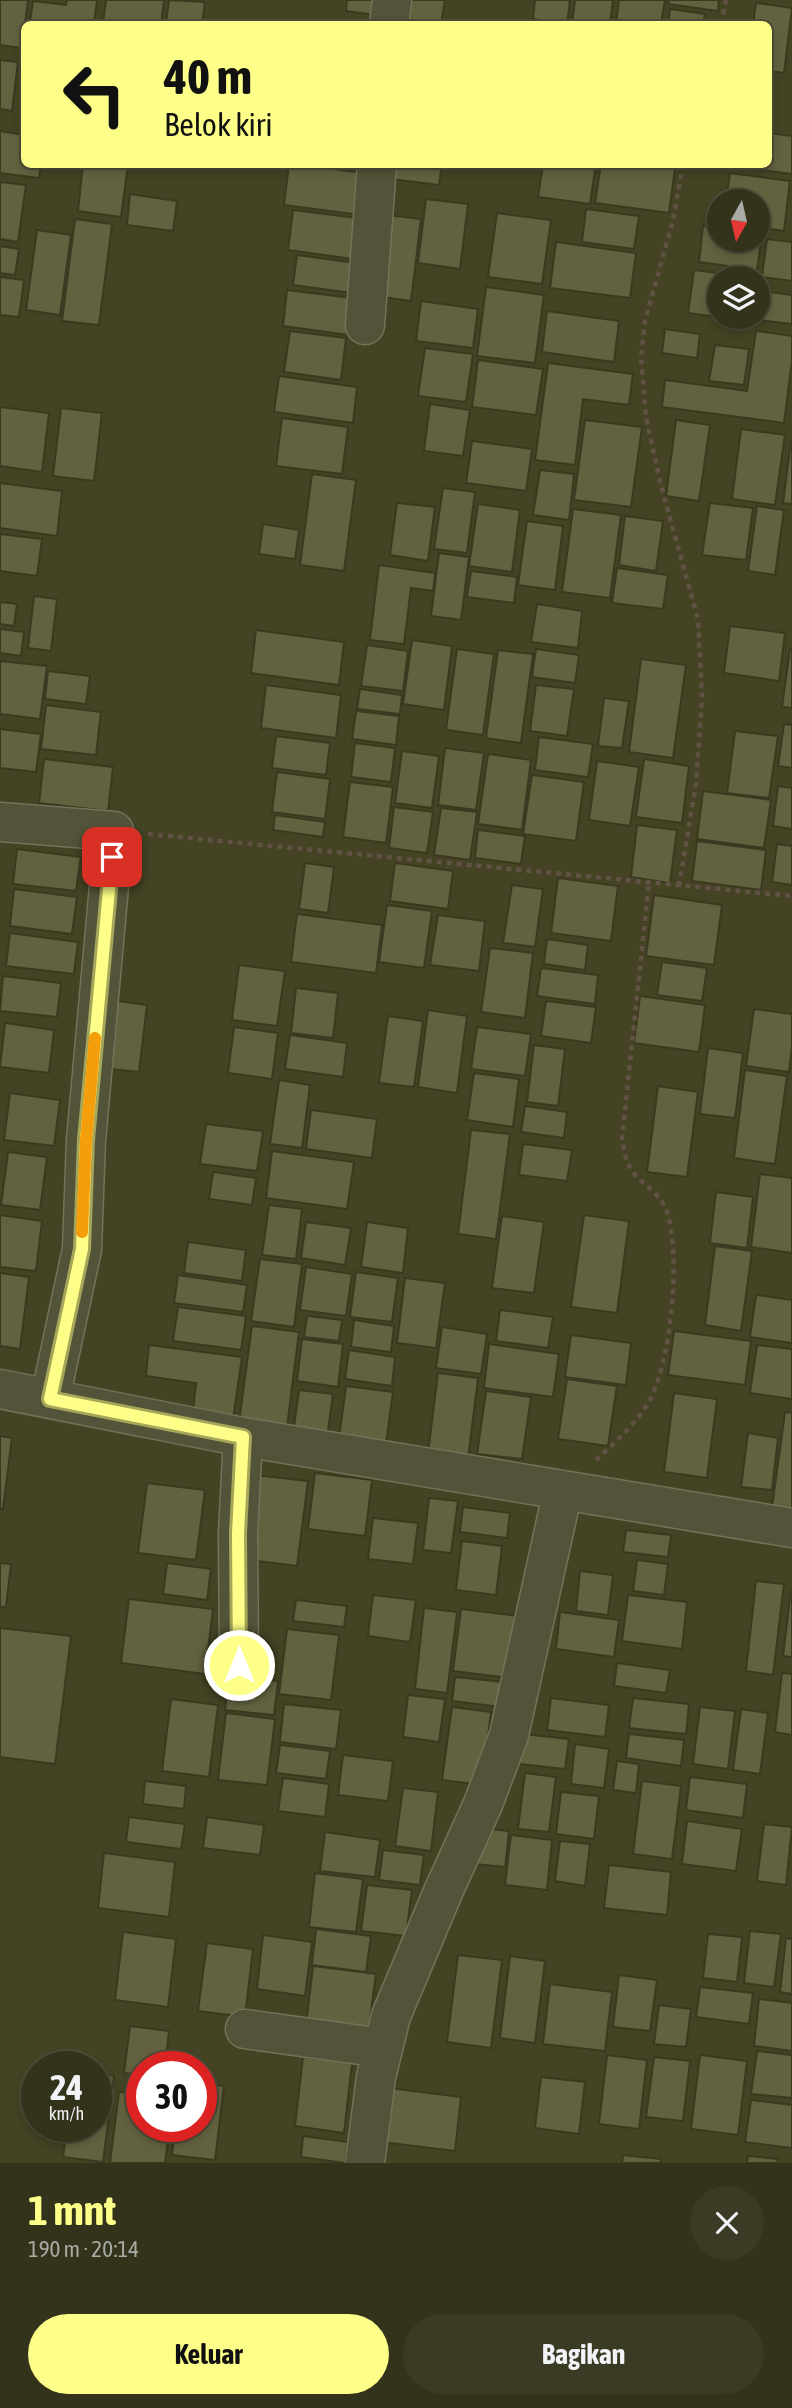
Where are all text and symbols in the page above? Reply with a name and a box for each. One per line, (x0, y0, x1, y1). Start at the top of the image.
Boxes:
text: 40 m (164, 48, 252, 104)
icon: left (49, 49, 140, 140)
text: Belok kiri (164, 106, 273, 143)
north arrow (707, 189, 770, 252)
map controls (707, 189, 770, 329)
button: layers (707, 266, 770, 329)
pin (82, 827, 142, 887)
icon: arrive (93, 838, 131, 876)
position arrow (202, 1628, 276, 1702)
speed limit sign: 30 (126, 2051, 217, 2142)
text: 24 (50, 2067, 83, 2107)
text: km/h (49, 2103, 84, 2124)
text: 1 mnt (28, 2186, 116, 2234)
button: close (690, 2186, 764, 2260)
text: 190 m · 20:14 (28, 2236, 139, 2262)
button: Keluar (28, 2314, 389, 2394)
button: Bagikan (403, 2314, 764, 2394)

